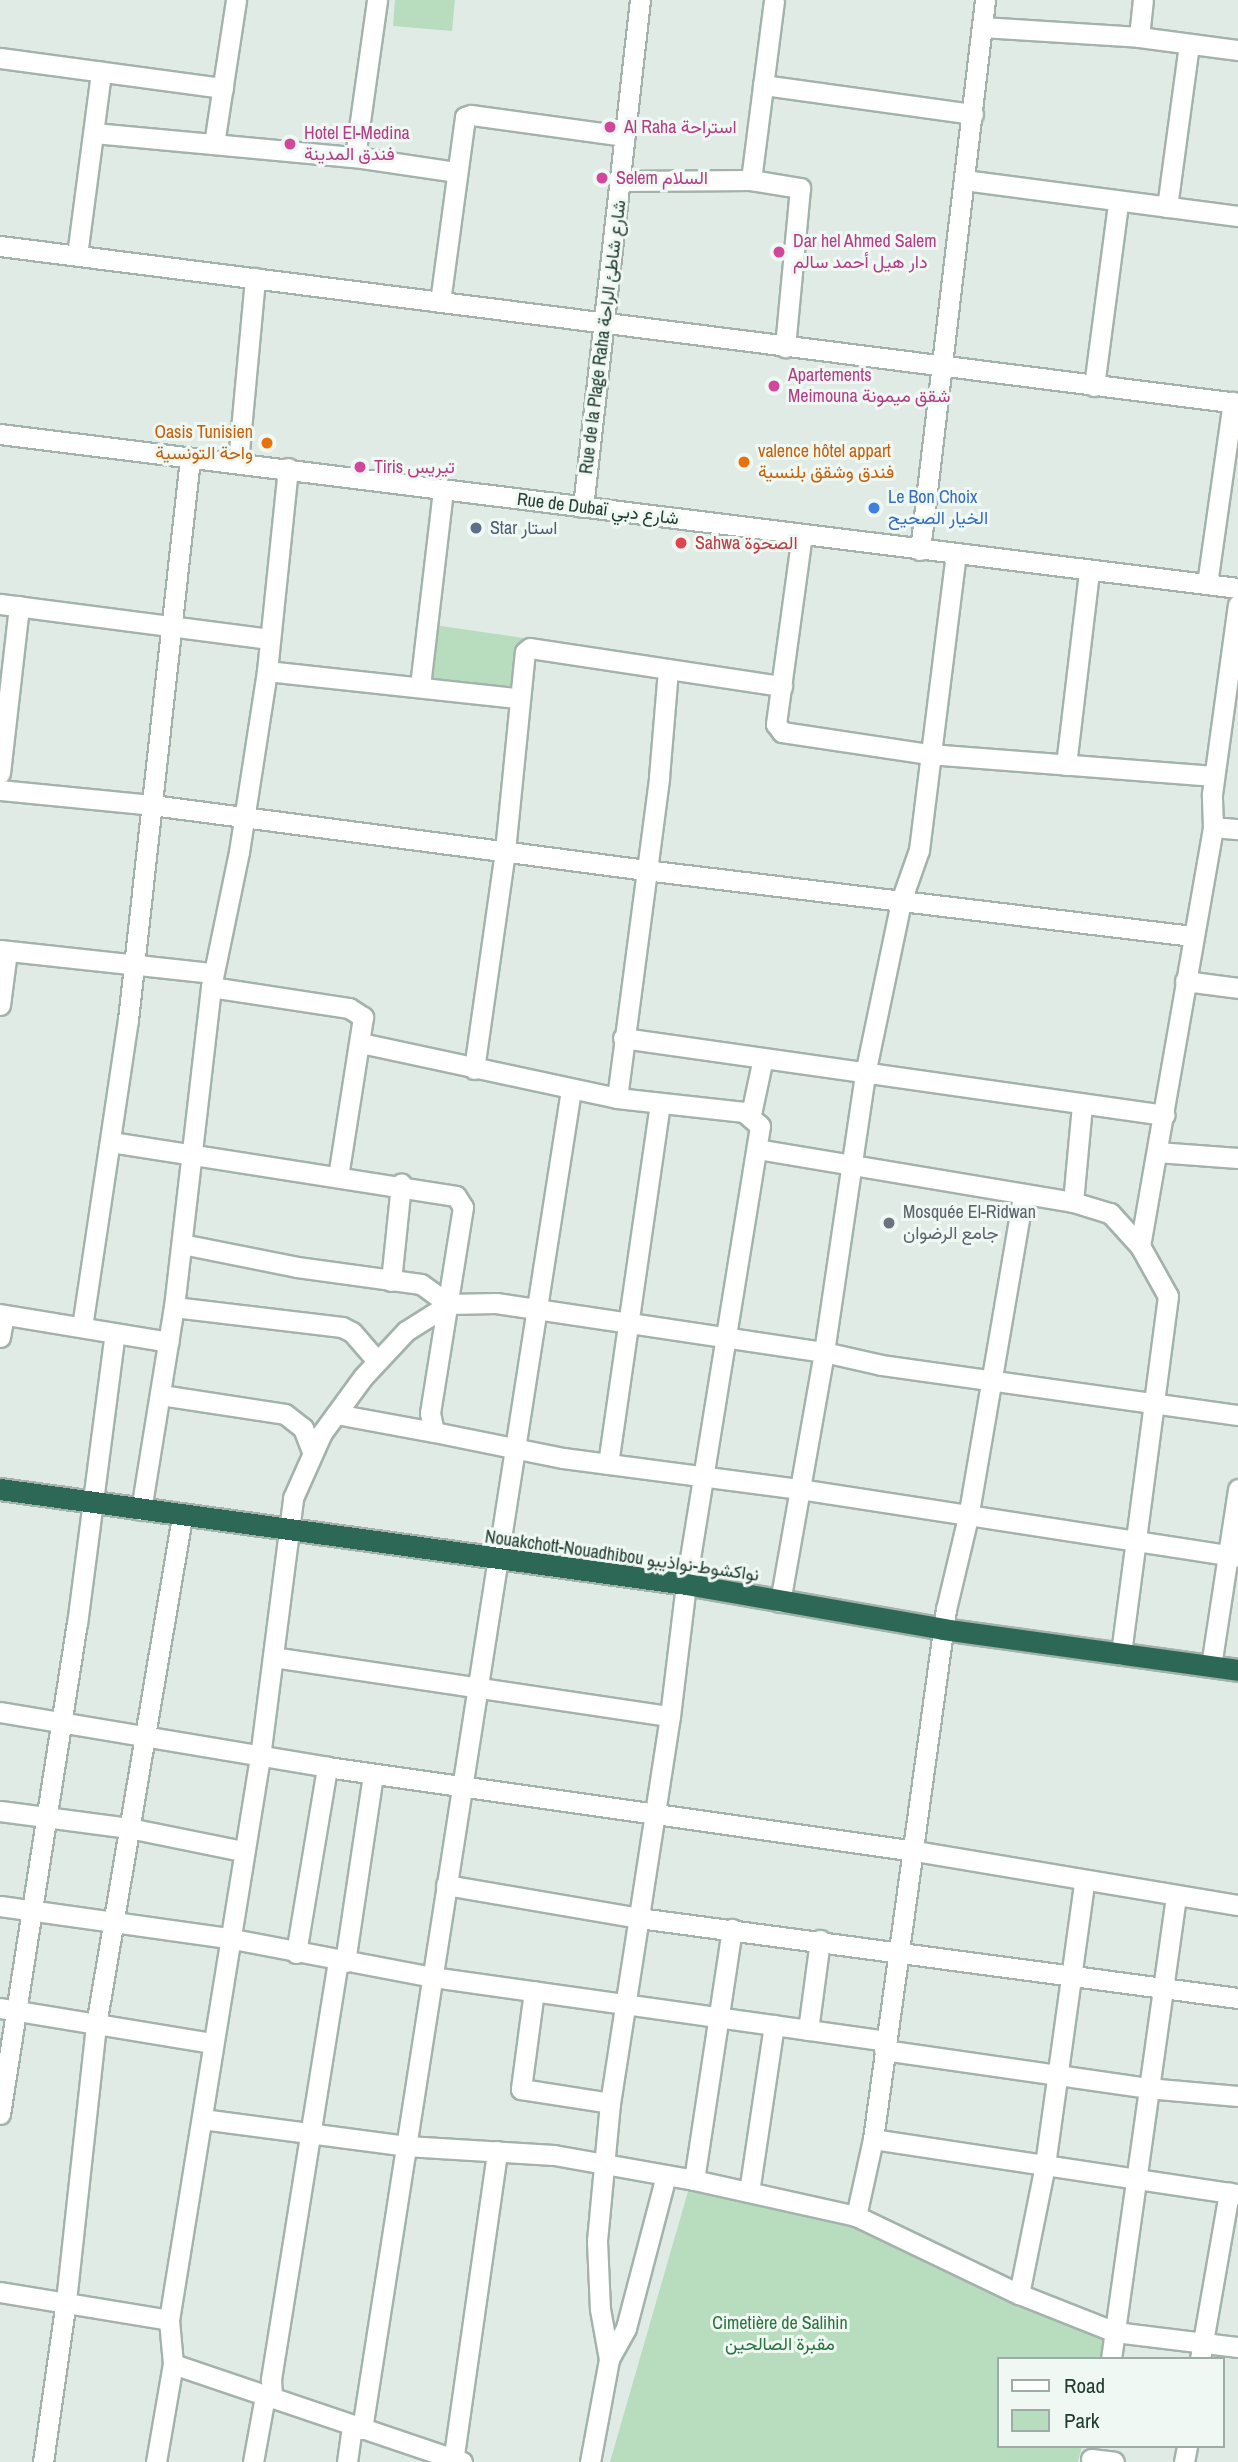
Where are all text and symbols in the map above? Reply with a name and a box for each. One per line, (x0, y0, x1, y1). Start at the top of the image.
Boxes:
place label: Al Raha استراحة (624, 116, 737, 138)
marker: Al Raha استراحة (602, 119, 618, 135)
place label: Hotel El-Medina فندق المدينة (304, 123, 410, 166)
marker: Hotel El-Medina فندق المدينة (282, 136, 298, 152)
place label: Selem السلام (616, 167, 708, 189)
marker: Selem السلام (594, 170, 610, 186)
street label: Rue de la Plage Raha شارع شاطئ الراحة (575, 199, 631, 475)
place label: Dar hel Ahmed Salem دار هيل أحمد سالم (793, 231, 937, 274)
marker: Dar hel Ahmed Salem دار هيل أحمد سالم (771, 244, 787, 260)
place label: Apartements Meimouna شقق ميمونة (788, 365, 950, 408)
marker: Apartements Meimouna شقق ميمونة (766, 378, 782, 394)
place label: Oasis Tunisien واحة التونسية (154, 422, 253, 464)
marker: Oasis Tunisien واحة التونسية (259, 435, 275, 451)
place label: valence hôtel appart فندق وشقق بلنسية (758, 441, 894, 484)
marker: valence hôtel appart فندق وشقق بلنسية (736, 454, 752, 470)
place label: Tiris تيريس (374, 456, 455, 478)
marker: Tiris تيريس (352, 459, 368, 475)
place label: Le Bon Choix الخيار الصحيح (888, 487, 988, 530)
street label: Rue de Dubaï شارع دبي (516, 488, 680, 530)
marker: Le Bon Choix الخيار الصحيح (866, 500, 882, 516)
place label: Star استار (490, 517, 557, 539)
marker: Star استار (468, 520, 484, 536)
place label: Sahwa الصحوة (695, 532, 798, 554)
marker: Sahwa الصحوة (673, 535, 689, 551)
place label: Mosquée El-Ridwan جامع الرضوان (903, 1202, 1036, 1244)
marker: Mosquée El-Ridwan جامع الرضوان (881, 1215, 897, 1231)
street label: Nouakchott-Nouadhibou نواكشوط-نواذيبو (484, 1526, 760, 1586)
park label: Cimetière de Salihin مقبرة الصالحين (712, 2313, 848, 2356)
legend (996, 2357, 1224, 2448)
text: Road (1064, 2371, 1105, 2400)
text: Park (1064, 2406, 1099, 2435)

